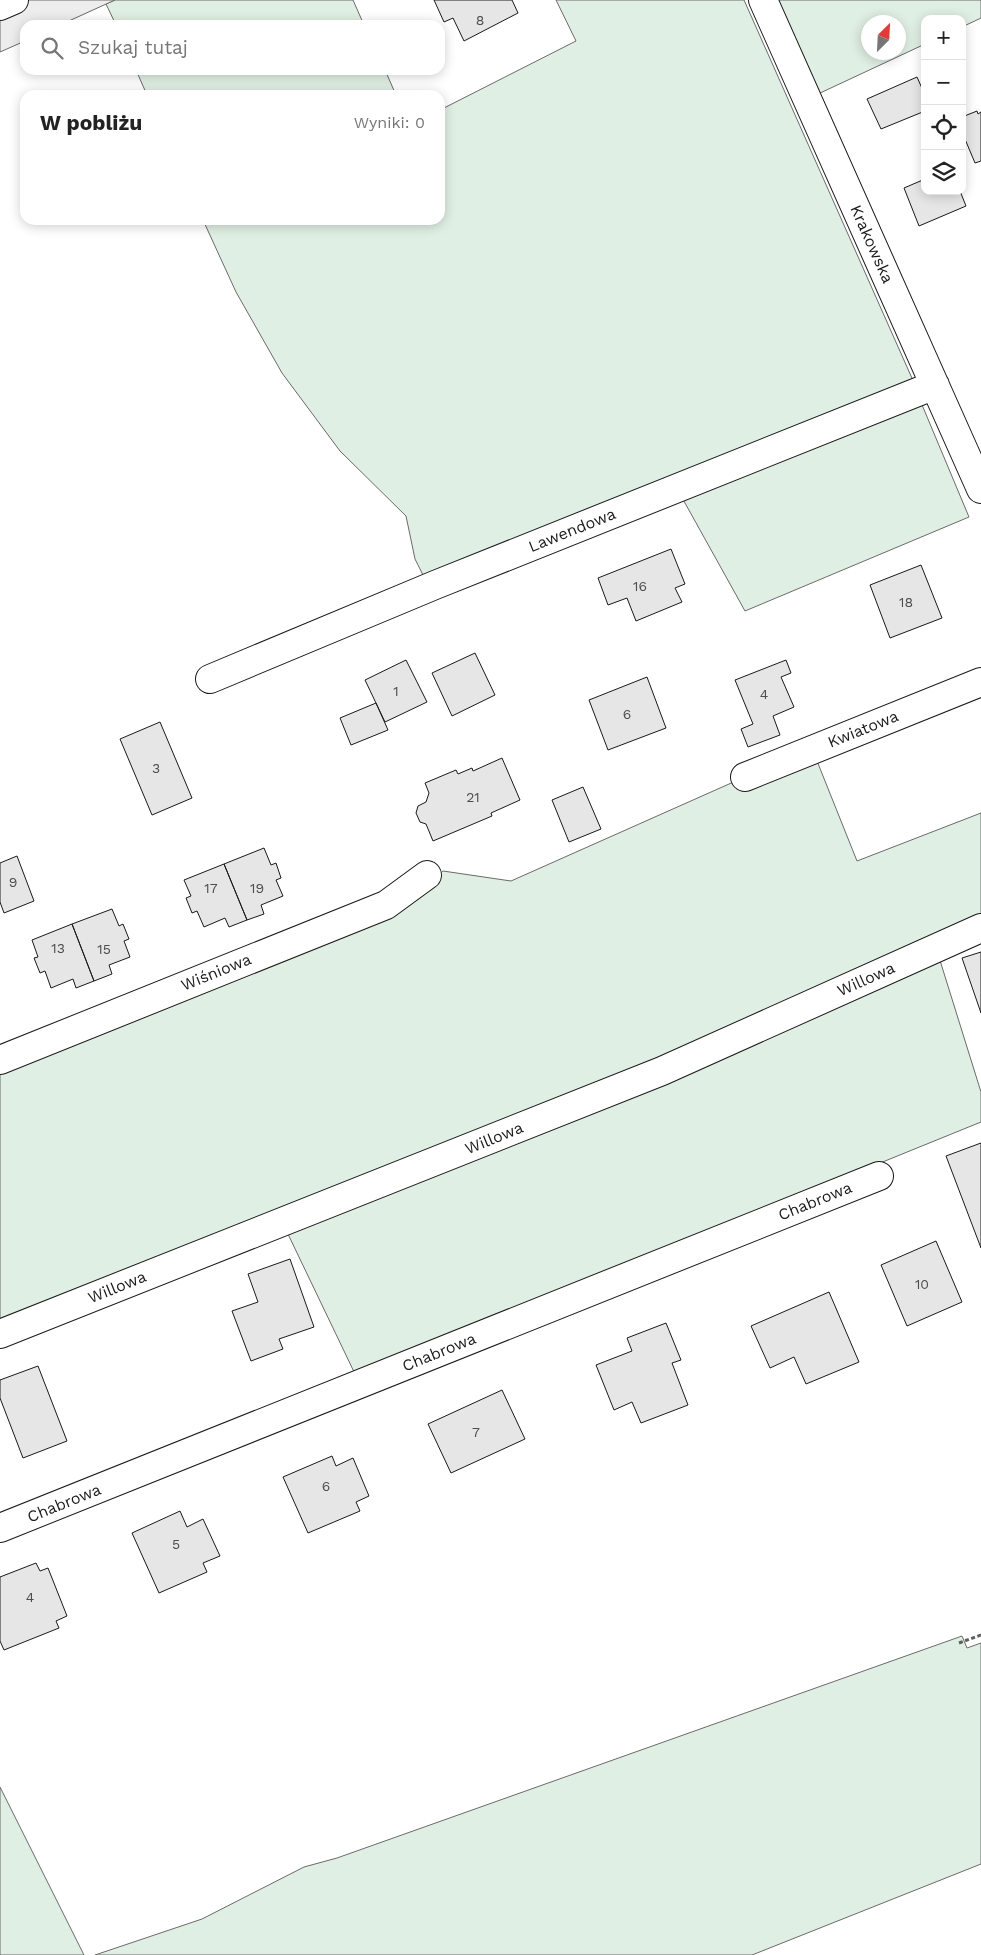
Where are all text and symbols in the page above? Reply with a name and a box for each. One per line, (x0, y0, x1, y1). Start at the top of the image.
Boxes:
house number: 8 (476, 12, 484, 28)
north arrow (861, 15, 906, 60)
map controls (921, 15, 966, 195)
button: + (921, 15, 966, 60)
search box (20, 20, 445, 75)
icon: search (38, 34, 66, 62)
text: Szukaj tutaj (78, 36, 188, 59)
button: − (921, 60, 966, 105)
button: locate (921, 105, 966, 150)
text: W pobliżu (40, 110, 142, 135)
text: Wyniki: 0 (354, 113, 425, 132)
button: layers (921, 150, 966, 195)
street label: Krakowska (846, 202, 898, 286)
street label: Lawendowa (526, 504, 618, 556)
house number: 16 (633, 578, 647, 594)
house number: 18 (899, 594, 913, 610)
house number: 1 (393, 683, 399, 699)
house number: 4 (760, 686, 768, 702)
house number: 6 (623, 706, 631, 722)
street label: Kwiatowa (825, 706, 901, 752)
house number: 3 (152, 760, 160, 776)
house number: 21 (466, 789, 480, 805)
house number: 9 (9, 874, 17, 890)
house number: 17 (204, 880, 218, 896)
house number: 19 (250, 880, 264, 896)
house number: 13 (51, 940, 65, 956)
house number: 15 (97, 941, 111, 957)
street label: Wiśniowa (178, 949, 254, 995)
street label: Willowa (834, 958, 898, 1000)
street label: Willowa (462, 1118, 526, 1158)
street label: Chabrowa (775, 1178, 855, 1224)
street label: Willowa (85, 1267, 149, 1307)
house number: 10 (915, 1276, 929, 1292)
street label: Chabrowa (399, 1329, 479, 1375)
house number: 7 (472, 1424, 480, 1440)
house number: 6 (322, 1478, 330, 1494)
street label: Chabrowa (24, 1480, 104, 1526)
house number: 5 (172, 1536, 180, 1552)
house number: 4 (26, 1589, 34, 1605)

